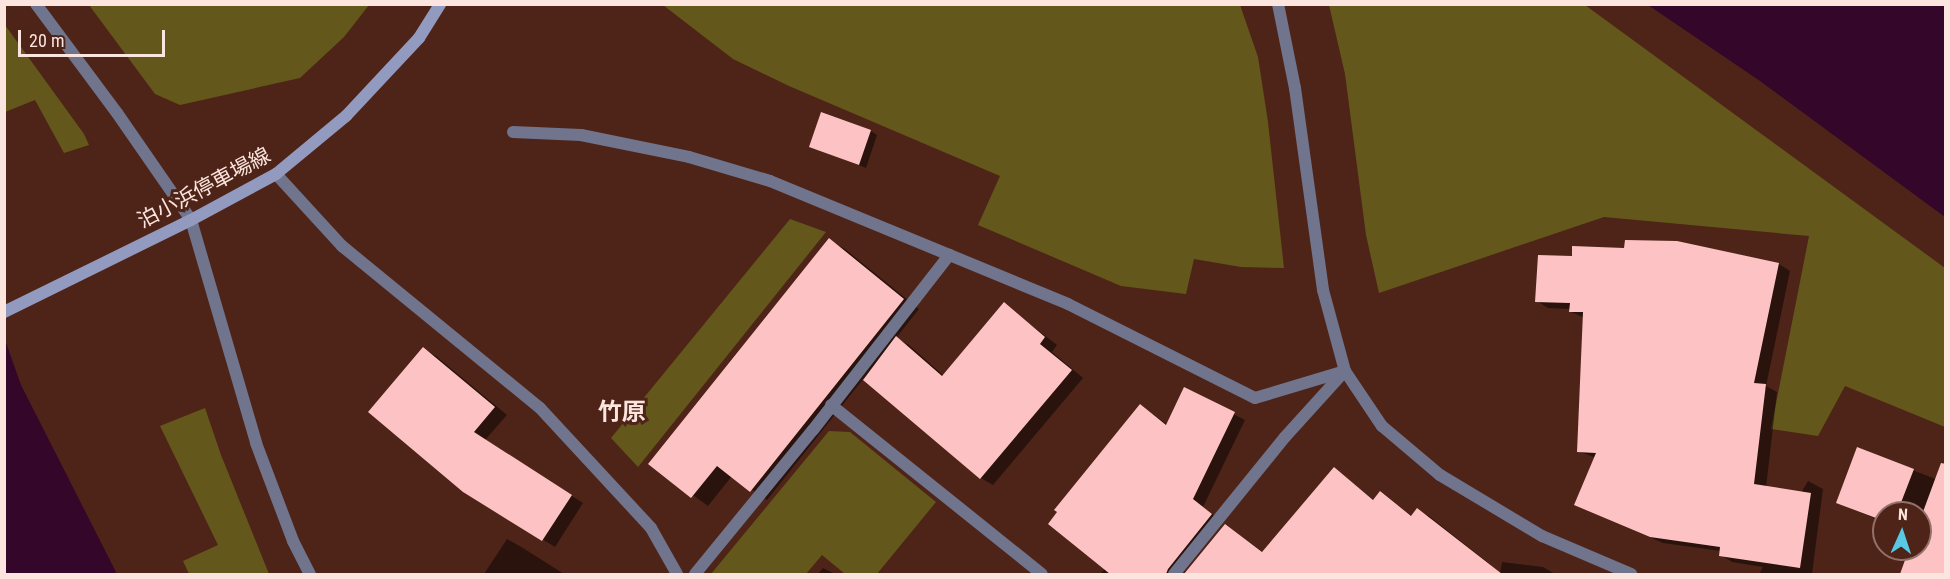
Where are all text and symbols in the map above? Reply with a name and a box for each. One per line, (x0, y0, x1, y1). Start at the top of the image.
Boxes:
scale bar (21, 18, 168, 56)
text: 20 m (29, 30, 64, 51)
street label: 泊小浜停車場線 (133, 142, 275, 234)
district label: 竹原 (598, 399, 646, 427)
north arrow (1872, 501, 1932, 561)
text: N (1897, 505, 1908, 524)

